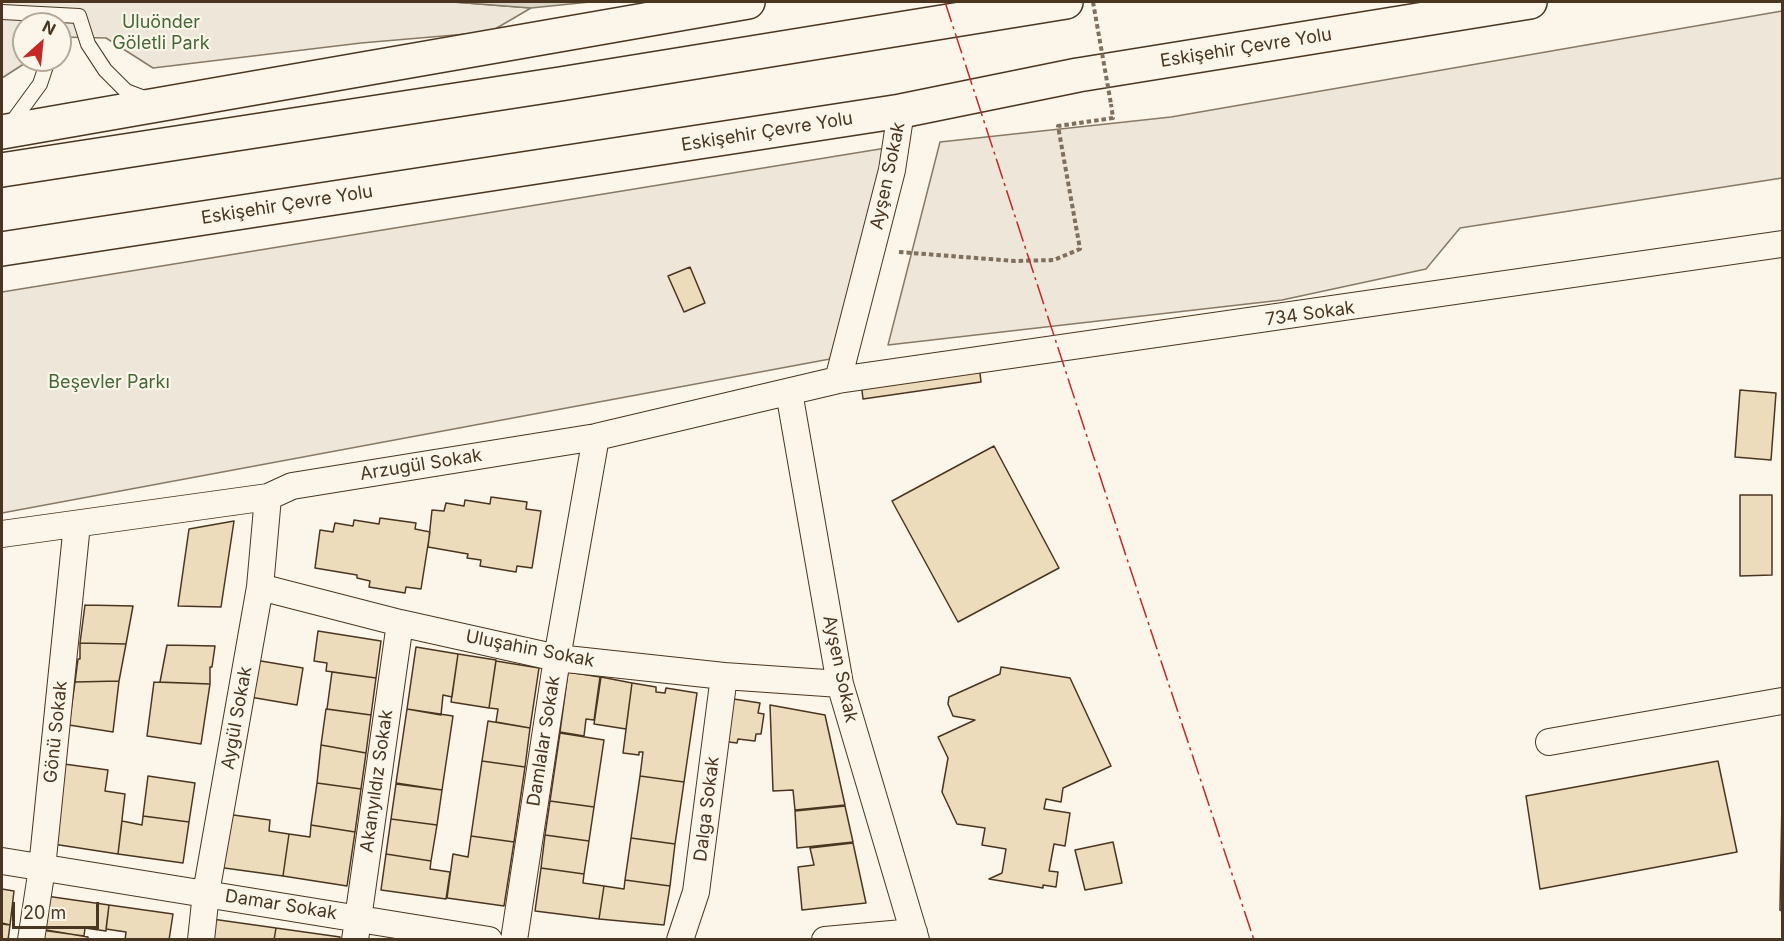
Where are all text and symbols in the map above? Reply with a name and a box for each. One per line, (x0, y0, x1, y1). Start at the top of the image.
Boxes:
north arrow (12, 12, 72, 72)
park label: Uluönder Göletli Park (112, 12, 210, 54)
text: N (39, 16, 59, 39)
street label: Eskişehir Çevre Yolu (1159, 24, 1333, 72)
street label: Eskişehir Çevre Yolu (680, 108, 854, 156)
street label: Ayşen Sokak (866, 120, 910, 232)
street label: Eskişehir Çevre Yolu (200, 181, 374, 229)
street label: 734 Sokak (1264, 297, 1356, 331)
park label: Beşevler Parkı (48, 372, 170, 394)
street label: Arzugül Sokak (359, 445, 483, 485)
street label: Ayşen Sokak (818, 613, 862, 725)
street label: Uluşahin Sokak (464, 626, 596, 672)
street label: Aygül Sokak (217, 665, 257, 771)
street label: Damlalar Sokak (523, 674, 565, 808)
street label: Gönü Sokak (40, 680, 72, 784)
street label: Akanyıldız Sokak (356, 708, 398, 854)
street label: Dalga Sokak (690, 755, 724, 863)
street label: Damar Sokak (223, 885, 339, 925)
scale bar (15, 890, 102, 928)
text: 20 m (23, 902, 66, 923)

